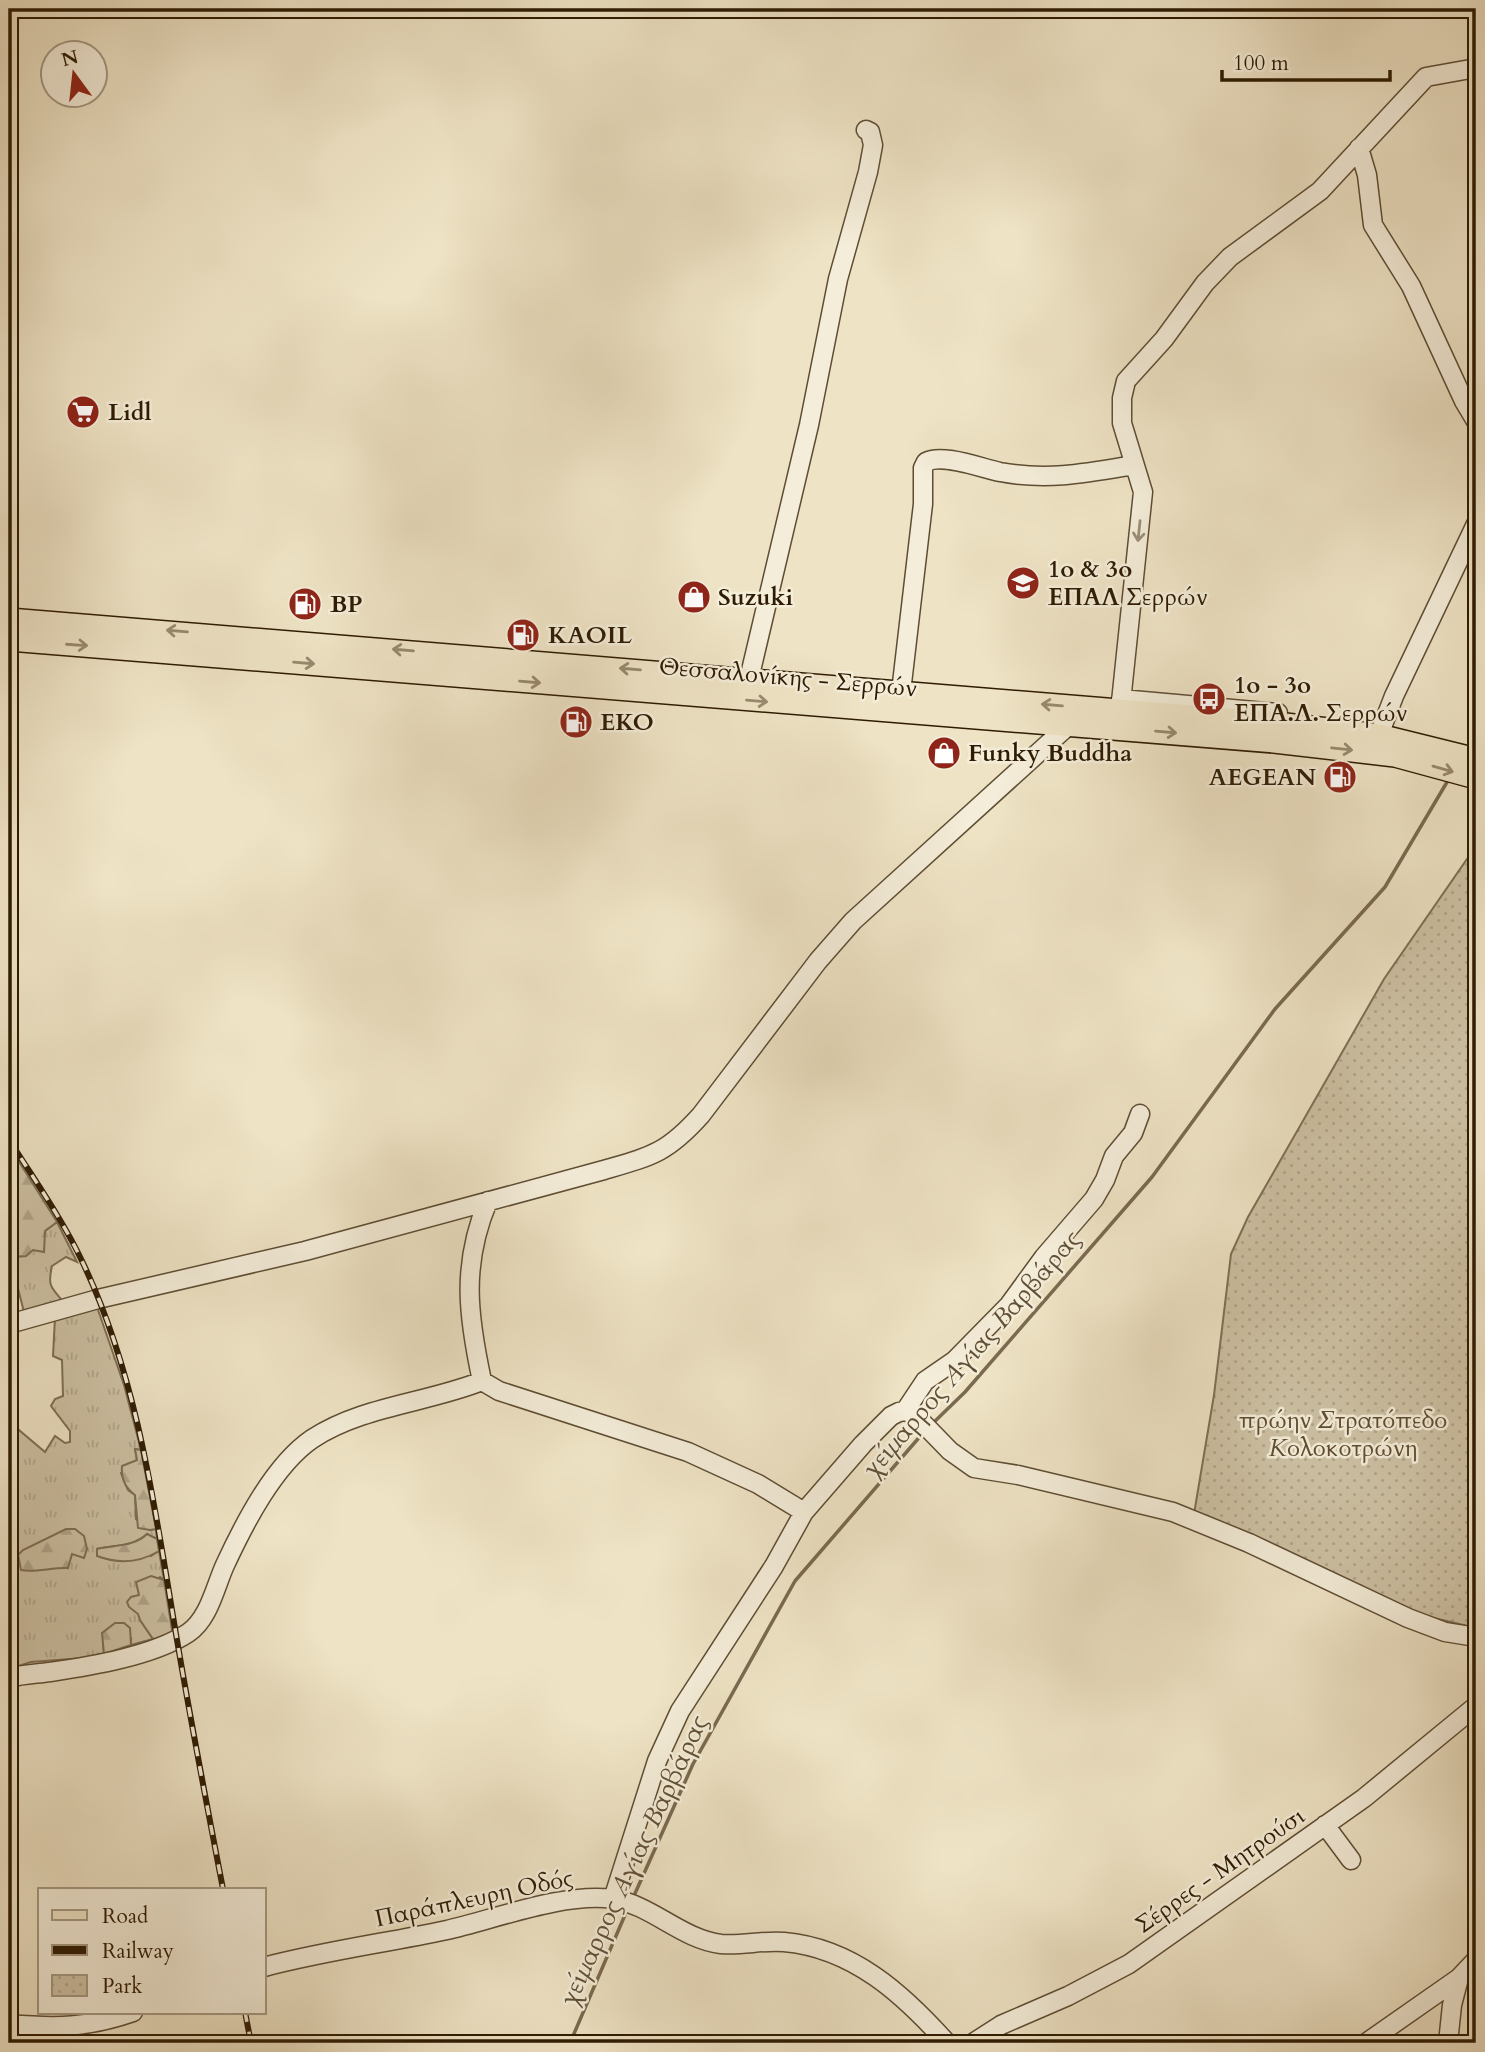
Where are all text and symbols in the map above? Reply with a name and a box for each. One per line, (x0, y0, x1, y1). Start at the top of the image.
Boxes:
north arrow (38, 38, 108, 108)
scale bar (1222, 38, 1390, 82)
text: N (59, 44, 82, 73)
text: 100 m (1233, 49, 1289, 78)
supermarket icon: Lidl (64, 393, 102, 431)
place label: Lidl (108, 396, 152, 429)
one-way arrow (1132, 520, 1145, 542)
place label: 1ο & 3ο ΕΠΑΛ Σερρών (1048, 553, 1208, 614)
school or university icon: 1ο & 3ο ΕΠΑΛ Σερρών (1004, 564, 1042, 602)
shop icon: Suzuki (675, 578, 713, 616)
place label: Suzuki (718, 581, 794, 614)
fuel station icon: BP (286, 585, 324, 623)
place label: BP (330, 588, 363, 621)
fuel station icon: KAOIL (504, 616, 542, 654)
place label: KAOIL (548, 619, 633, 652)
one-way arrow (166, 624, 188, 637)
one-way arrow (65, 639, 88, 652)
one-way arrow (392, 643, 415, 656)
street label: Θεσσαλονίκης - Σερρών (657, 650, 919, 705)
one-way arrow (292, 657, 314, 670)
one-way arrow (619, 662, 642, 675)
place label: 1ο - 3ο ΕΠΑ.Λ. Σερρών (1234, 669, 1408, 730)
one-way arrow (519, 676, 541, 689)
bus stop icon: 1ο - 3ο ΕΠΑ.Λ. Σερρών (1190, 680, 1228, 718)
one-way arrow (745, 695, 768, 708)
one-way arrow (1041, 698, 1064, 711)
fuel station icon: EKO (557, 703, 595, 741)
place label: EKO (600, 706, 654, 739)
one-way arrow (1155, 726, 1177, 739)
shop icon: Funky Buddha (925, 734, 963, 772)
place label: Funky Buddha (968, 737, 1132, 770)
one-way arrow (1330, 743, 1353, 756)
fuel station icon: AEGEAN (1321, 758, 1359, 796)
place label: AEGEAN (1209, 761, 1316, 794)
one-way arrow (1431, 763, 1454, 776)
water label: χείμαρρος Αγίας Βαρβάρας (854, 1222, 1089, 1484)
park label: πρώην Στρατόπεδο Κολοκοτρώνη (1239, 1404, 1447, 1465)
water label: χείμαρρος Αγίας Βαρβάρας (551, 1709, 716, 2011)
street label: Σέρρες - Μητρούσι (1129, 1799, 1312, 1941)
street label: Παράπλευρη Οδός (372, 1861, 576, 1936)
legend (38, 1888, 266, 2014)
text: Road (102, 1902, 148, 1931)
text: Railway (102, 1937, 174, 1966)
text: Park (102, 1972, 143, 2001)

